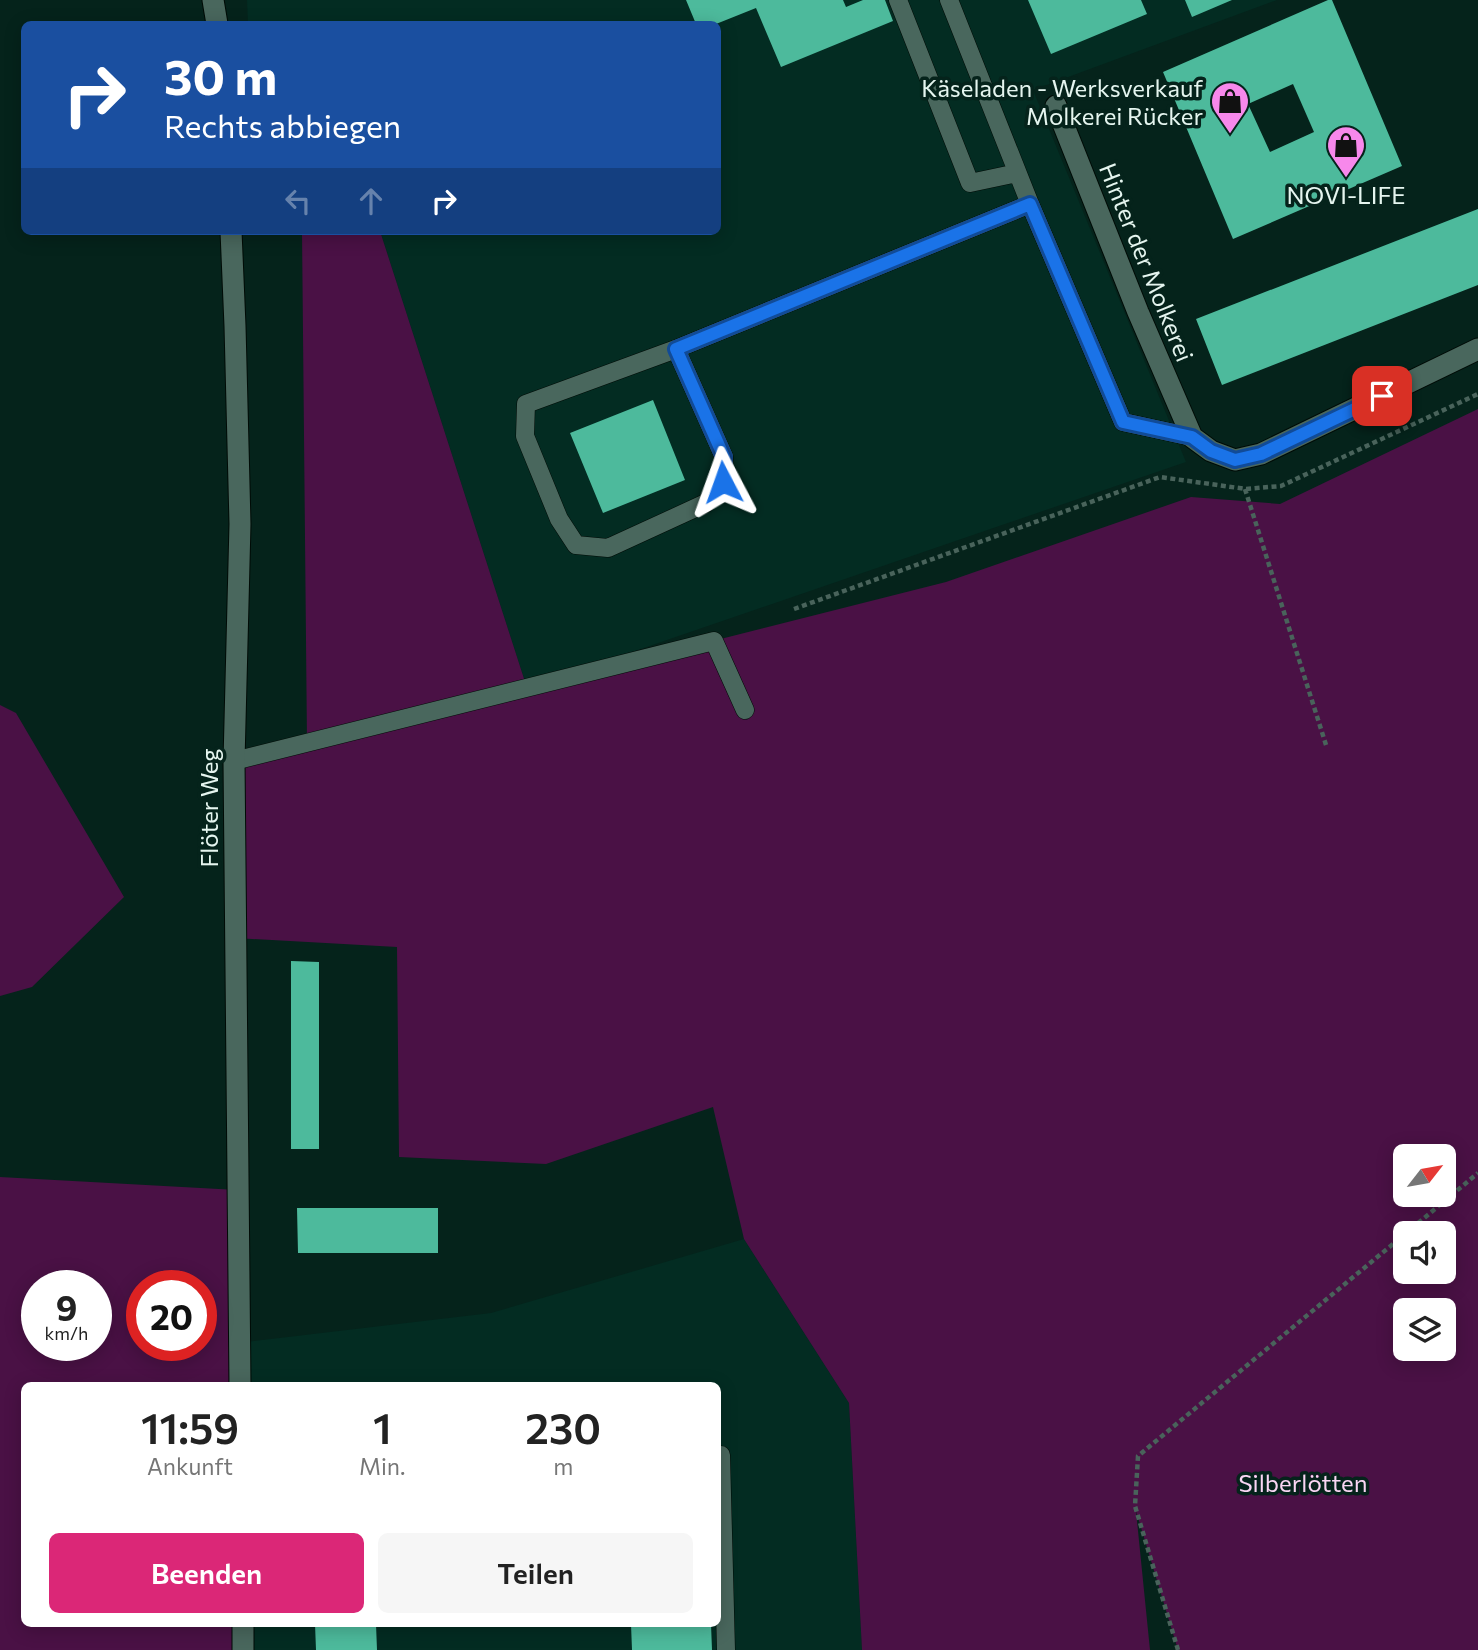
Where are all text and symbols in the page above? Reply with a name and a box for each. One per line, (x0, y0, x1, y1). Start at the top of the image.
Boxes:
text: 30 m (164, 45, 277, 105)
icon: right (49, 49, 140, 140)
place label: Käseladen - Werksverkauf Molkerei Rücker (921, 73, 1204, 130)
shop icon: Käseladen - Werksverkauf Molkerei Rücker (1209, 80, 1251, 135)
text: Rechts abbiegen (164, 105, 401, 145)
shop icon: NOVI-LIFE (1325, 124, 1367, 179)
street label: Hinter der Molkerei (1094, 158, 1200, 366)
place label: NOVI-LIFE (1287, 180, 1405, 209)
icon: left (279, 182, 317, 220)
icon: ahead (352, 182, 390, 220)
icon: right (425, 182, 463, 220)
pin (1352, 366, 1412, 426)
icon: arrive (1363, 377, 1401, 415)
position arrow (686, 445, 760, 519)
street label: Flöter Weg (194, 748, 223, 868)
north arrow (1393, 1144, 1456, 1208)
map controls (1393, 1144, 1456, 1361)
button: sound (1393, 1221, 1456, 1284)
speed limit sign: 20 (126, 1270, 217, 1361)
text: 9 (56, 1285, 77, 1328)
button: layers (1393, 1298, 1456, 1361)
text: km/h (45, 1322, 88, 1344)
text: 11:59 (141, 1401, 239, 1453)
text: 1 (373, 1401, 392, 1453)
text: 230 (525, 1401, 601, 1453)
text: Ankunft (147, 1452, 233, 1480)
text: Min. (359, 1452, 405, 1480)
text: m (553, 1452, 573, 1480)
park label: Silberlötten (1239, 1468, 1367, 1497)
button: Beenden (49, 1533, 364, 1613)
button: Teilen (378, 1533, 693, 1613)

